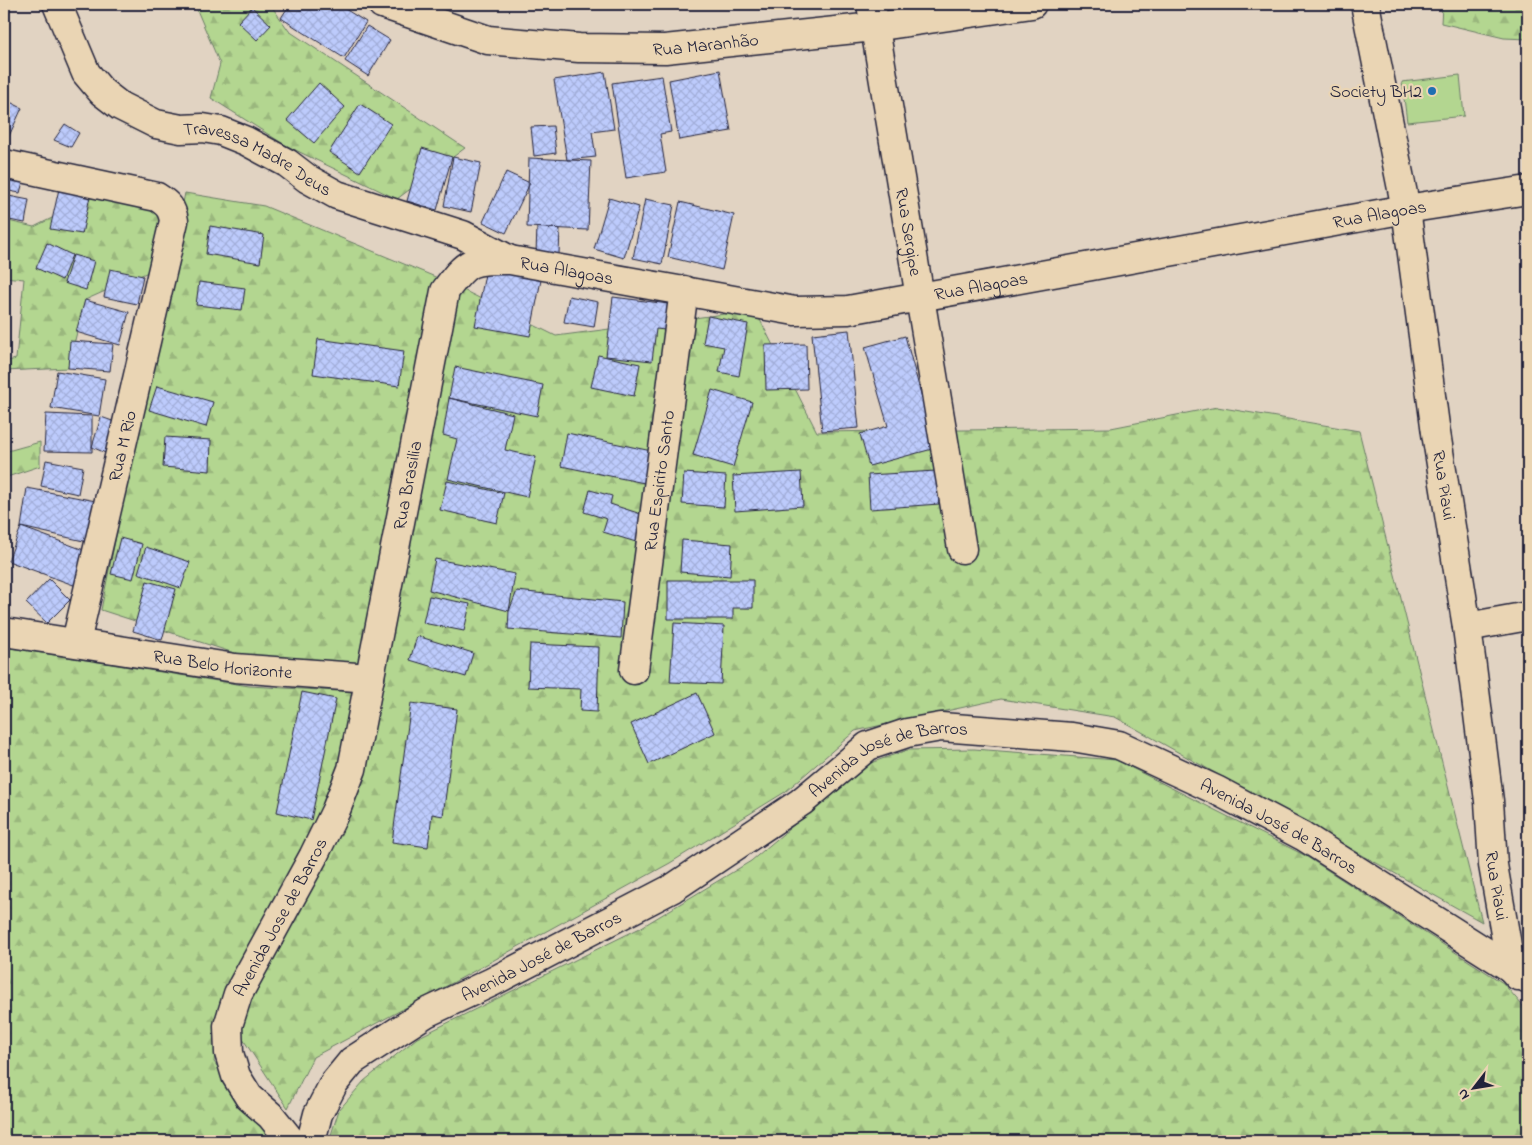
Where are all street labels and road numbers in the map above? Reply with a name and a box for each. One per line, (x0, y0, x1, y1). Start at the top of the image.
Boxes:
street label: Rua Maranhão (652, 28, 760, 64)
street label: Travessa Madre Deus (183, 116, 336, 204)
street label: Rua Sergipe (887, 186, 927, 279)
street label: Rua Alagoas (1331, 195, 1428, 237)
street label: Rua Alagoas (518, 251, 615, 293)
street label: Rua Alagoas (932, 267, 1030, 309)
street label: Rua M Rio (103, 408, 145, 485)
street label: Rua Espirito Santo (639, 409, 683, 553)
street label: Rua Brasilia (388, 439, 431, 532)
street label: Rua Piaui (1424, 449, 1461, 522)
street label: Rua Belo Horizonte (151, 644, 294, 687)
street label: Avenida José de Barros (804, 716, 969, 805)
street label: Avenida José de Barros (1195, 773, 1362, 882)
street label: Avenida Jose de Barros (228, 834, 335, 1002)
street label: Rua Piaui (1477, 850, 1513, 923)
street label: Avenida José de Barros (457, 906, 627, 1010)

